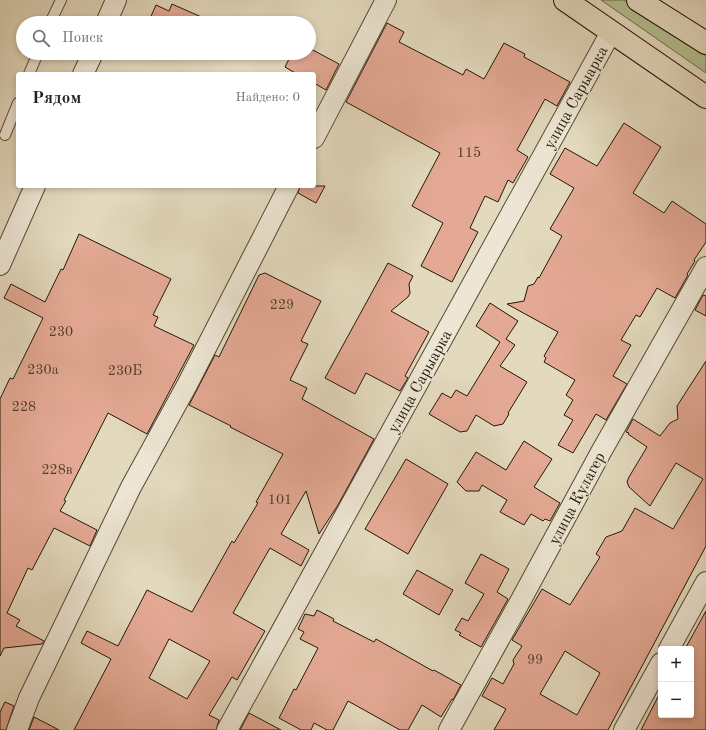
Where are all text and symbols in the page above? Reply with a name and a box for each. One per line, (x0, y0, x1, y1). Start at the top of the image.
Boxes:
search box (16, 16, 316, 60)
icon: search (30, 27, 52, 49)
text: Поиск (62, 31, 103, 46)
street label: улица Сарыарка (542, 44, 612, 152)
text: Рядом (32, 90, 81, 107)
text: Найдено: 0 (236, 91, 300, 104)
house number: 115 (457, 146, 481, 160)
house number: 229 (270, 298, 294, 312)
house number: 230 (49, 325, 73, 339)
street label: улица Сарыарка (386, 328, 456, 436)
house number: 230а (27, 363, 59, 377)
house number: 230Б (108, 364, 142, 378)
house number: 228 (12, 400, 36, 414)
street label: улица Кулагер (547, 450, 609, 548)
house number: 228в (41, 463, 73, 477)
house number: 101 (268, 493, 292, 507)
map controls (658, 646, 694, 718)
button: + (658, 646, 694, 682)
house number: 99 (527, 653, 543, 667)
button: − (658, 682, 694, 718)

